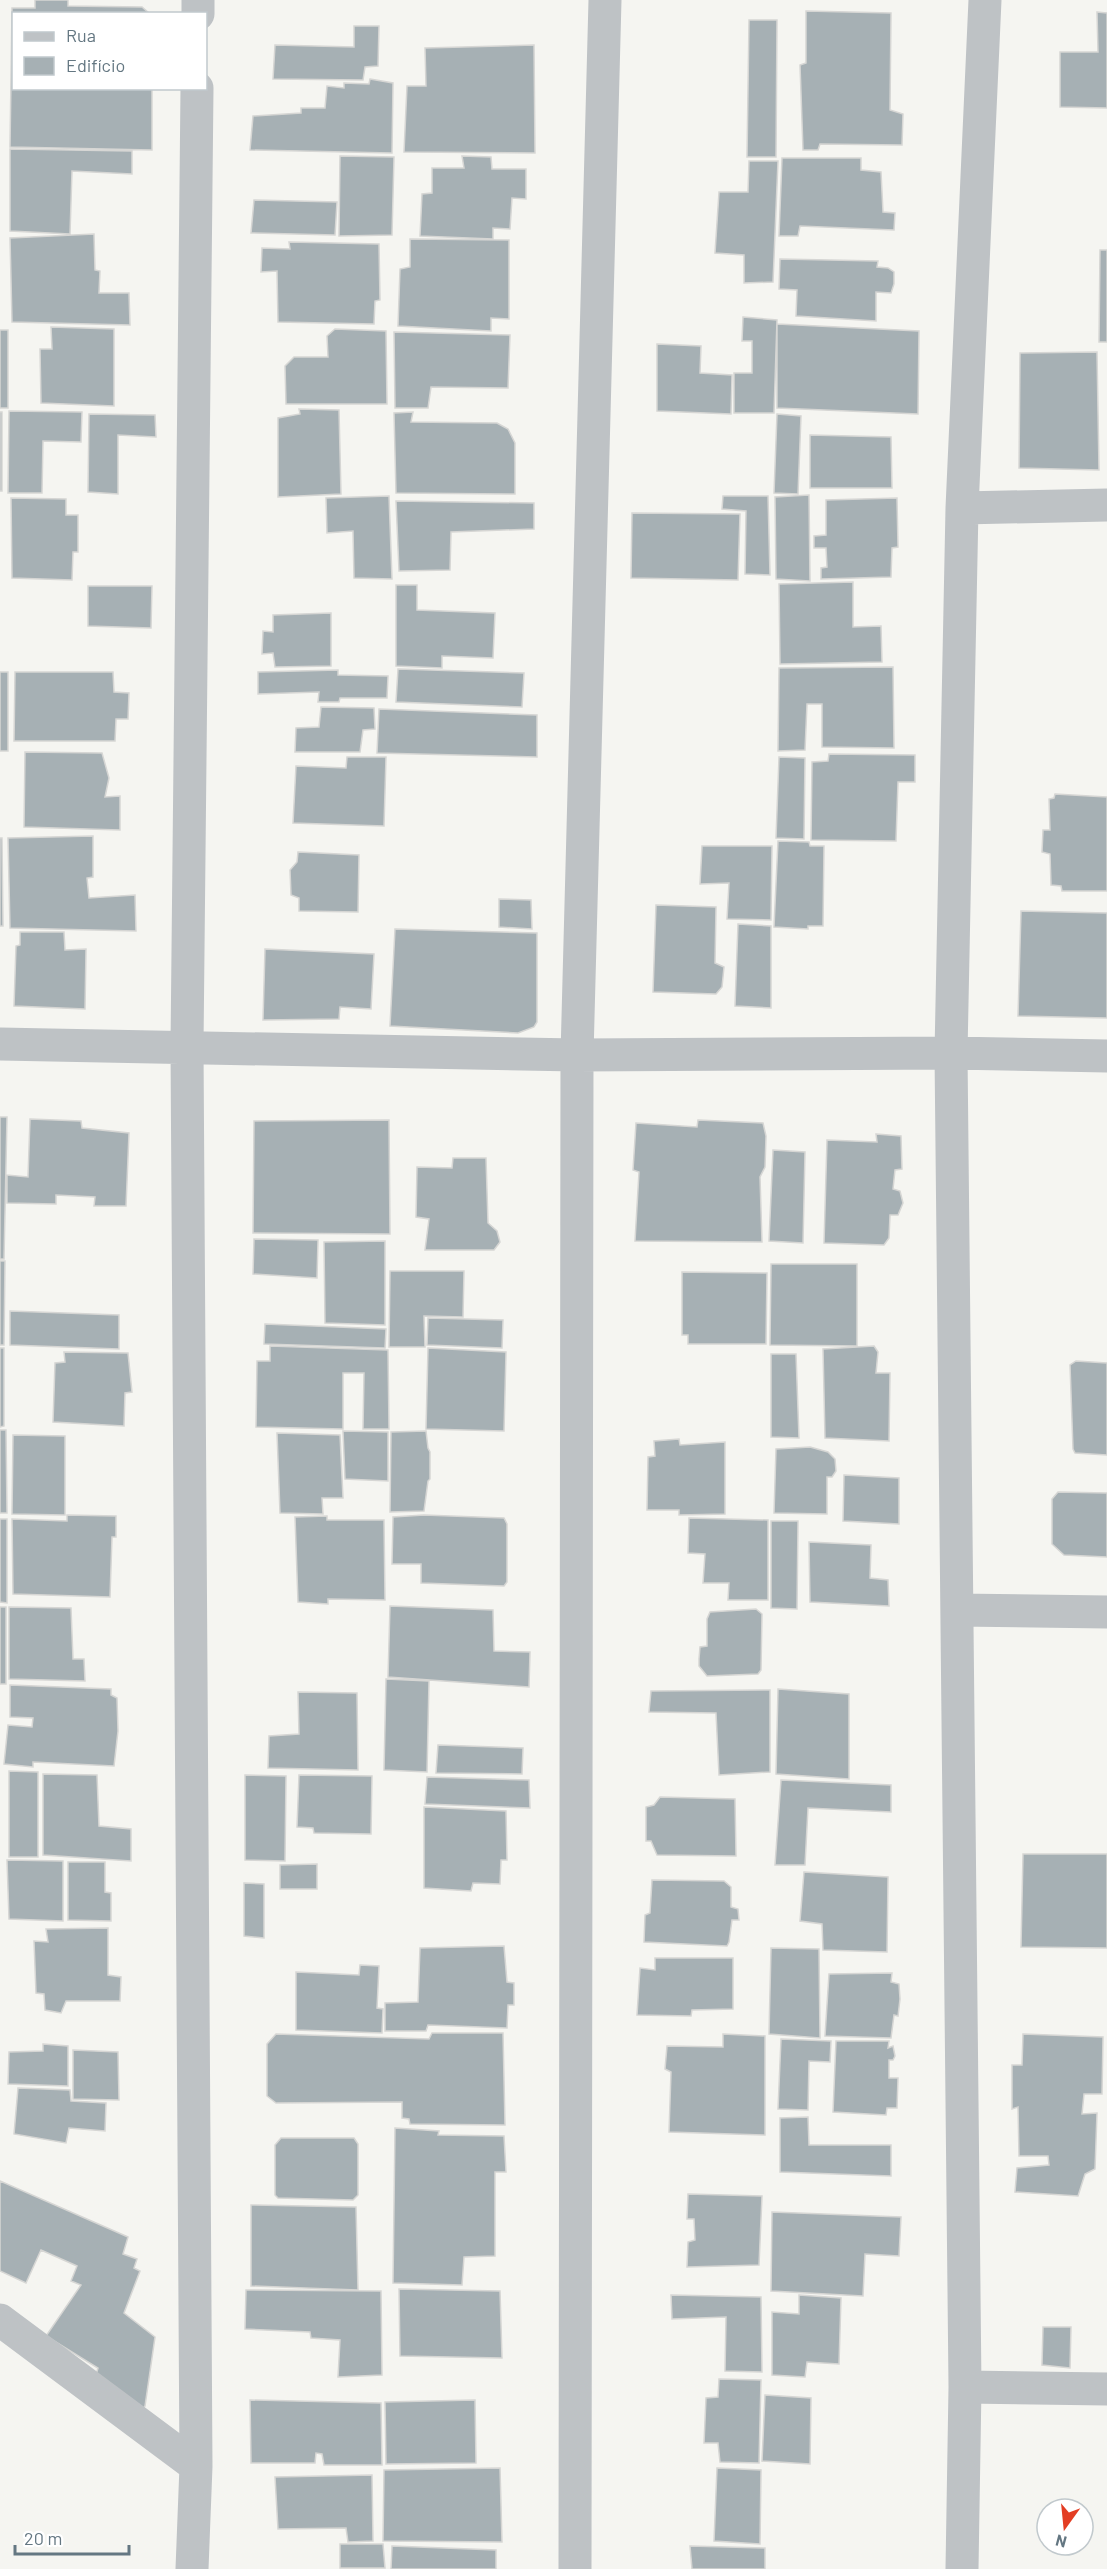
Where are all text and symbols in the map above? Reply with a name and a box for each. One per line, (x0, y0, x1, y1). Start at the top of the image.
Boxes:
legend (12, 12, 207, 90)
text: Rua (66, 24, 96, 46)
text: Edifício (66, 54, 125, 76)
north arrow (1035, 2497, 1095, 2557)
scale bar (15, 2518, 129, 2556)
text: 20 m (24, 2527, 62, 2549)
text: N (1053, 2531, 1069, 2553)

